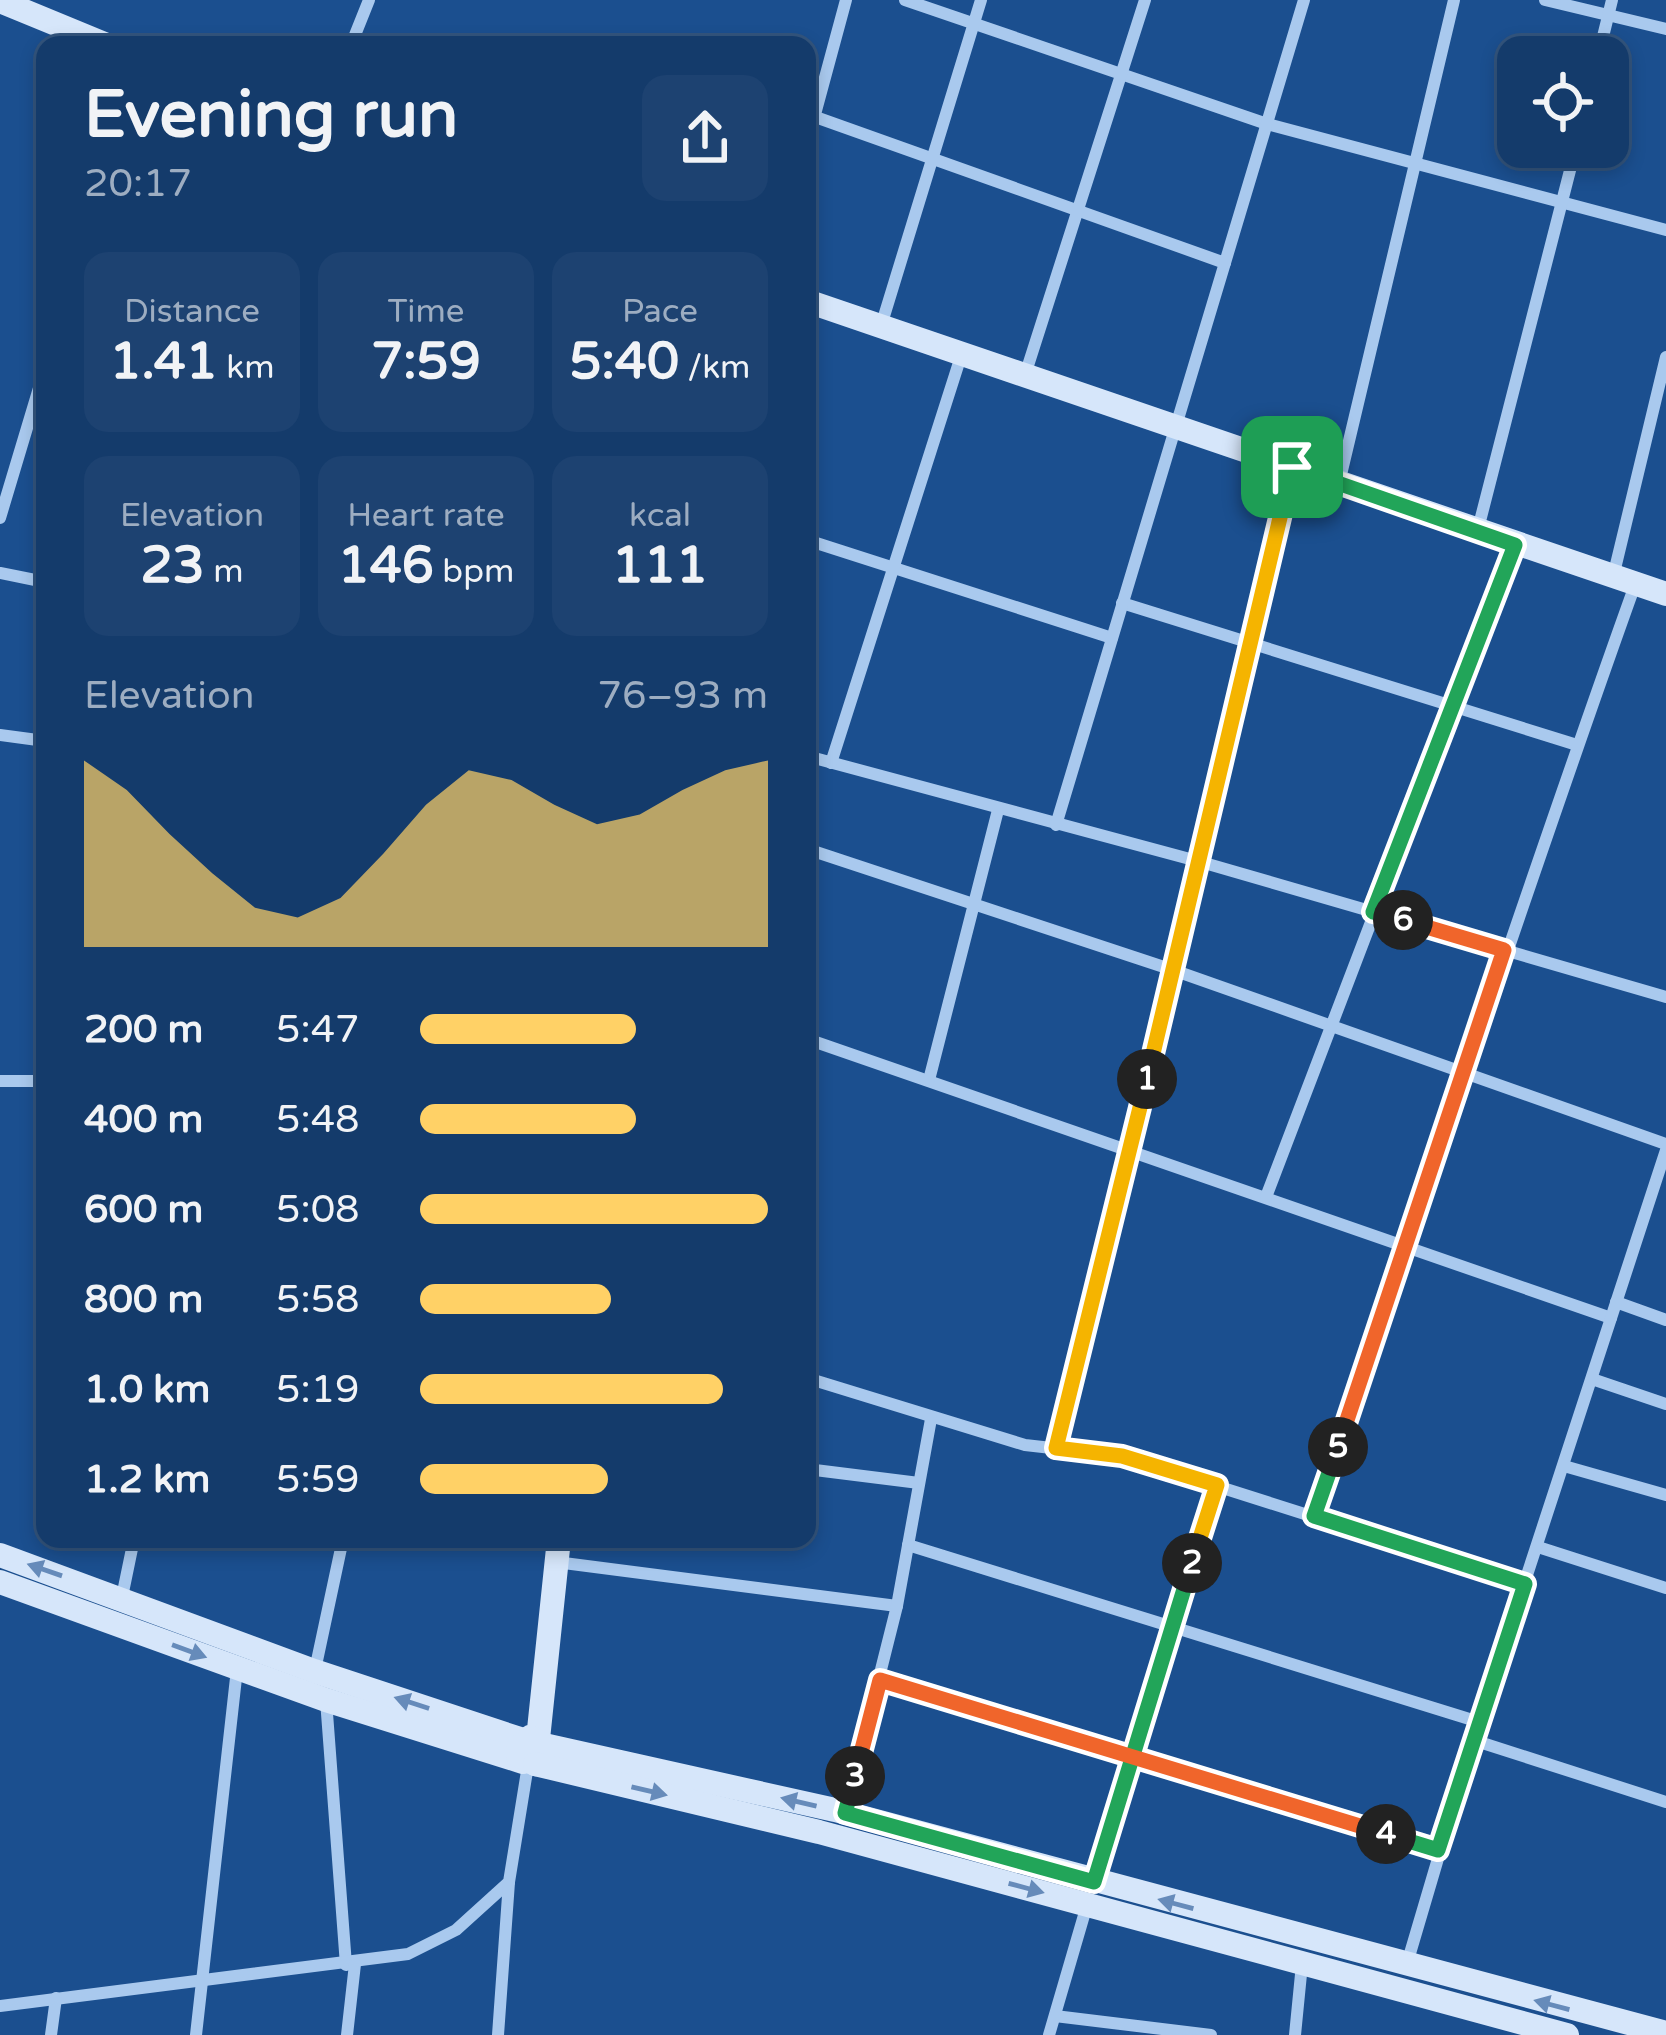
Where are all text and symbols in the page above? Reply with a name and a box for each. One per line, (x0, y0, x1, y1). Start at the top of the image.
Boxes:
map controls (1497, 36, 1629, 168)
button: locate (1497, 36, 1629, 168)
text: Evening run (84, 75, 458, 155)
button: share (642, 75, 768, 201)
text: 20:17 (84, 160, 192, 207)
text: Distance (124, 292, 260, 331)
text: Time (388, 292, 464, 331)
text: Pace (622, 292, 698, 331)
text: 1.41 (109, 331, 218, 393)
text: 7:59 (371, 331, 481, 393)
text: 5:40 (570, 331, 679, 393)
text: km (218, 348, 275, 387)
text: /km (679, 348, 750, 387)
pin (1241, 416, 1343, 518)
icon: arrive (1259, 434, 1325, 500)
text: Elevation (120, 496, 264, 535)
text: Heart rate (347, 496, 505, 535)
text: kcal (629, 496, 691, 535)
text: 23 (141, 535, 205, 597)
text: 146 (338, 535, 434, 597)
text: 111 (612, 535, 708, 597)
text: m (205, 552, 243, 591)
text: bpm (434, 552, 514, 591)
text: Elevation (84, 672, 254, 719)
text: 76–93 m (597, 672, 768, 719)
pin: 6 (1373, 890, 1433, 950)
text: 6 (1393, 900, 1413, 939)
text: 200 m (84, 1006, 203, 1053)
text: 5:47 (276, 1006, 360, 1053)
pin: 1 (1117, 1049, 1177, 1109)
text: 1 (1137, 1059, 1157, 1098)
text: 400 m (84, 1096, 203, 1143)
text: 5:48 (276, 1096, 360, 1143)
text: 600 m (84, 1186, 203, 1233)
text: 5:08 (276, 1186, 360, 1233)
text: 800 m (84, 1276, 203, 1323)
text: 5:58 (276, 1276, 360, 1323)
text: 1.0 km (84, 1366, 210, 1413)
text: 5:19 (276, 1366, 360, 1413)
pin: 5 (1308, 1417, 1368, 1477)
text: 5 (1328, 1427, 1348, 1466)
text: 1.2 km (84, 1456, 210, 1503)
text: 5:59 (276, 1456, 360, 1503)
pin: 2 (1162, 1533, 1222, 1593)
text: 2 (1182, 1543, 1202, 1582)
one-way arrow (27, 1560, 63, 1578)
one-way arrow (171, 1643, 207, 1662)
one-way arrow (393, 1693, 429, 1712)
pin: 3 (825, 1746, 885, 1806)
text: 3 (845, 1756, 865, 1795)
one-way arrow (630, 1782, 667, 1801)
one-way arrow (780, 1791, 818, 1810)
pin: 4 (1356, 1804, 1416, 1864)
text: 4 (1376, 1814, 1396, 1853)
one-way arrow (1008, 1880, 1045, 1899)
one-way arrow (1157, 1893, 1194, 1912)
one-way arrow (1534, 1995, 1571, 2014)

